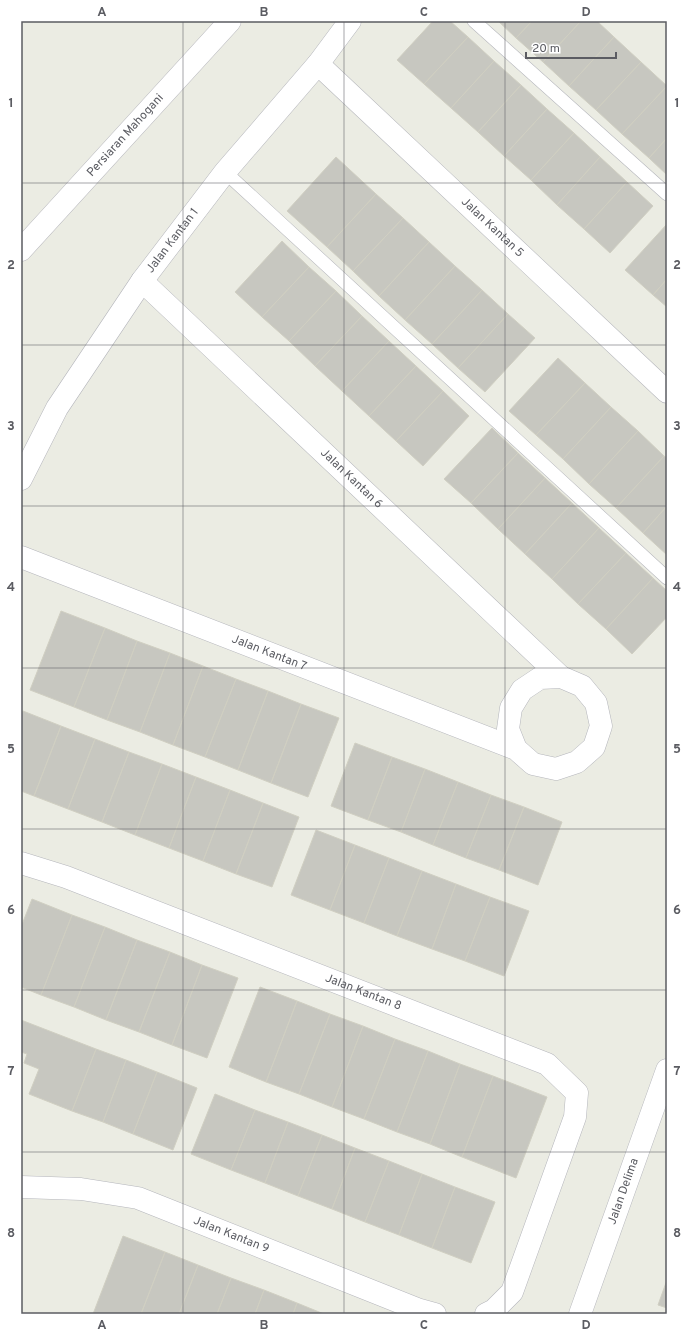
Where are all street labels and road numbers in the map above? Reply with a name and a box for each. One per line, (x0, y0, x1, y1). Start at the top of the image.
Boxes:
street label: Persiaran Mahogani (84, 91, 167, 180)
street label: Jalan Kantan 5 (457, 194, 527, 261)
street label: Jalan Kantan 1 (143, 205, 203, 277)
street label: Jalan Kantan 6 (317, 445, 386, 512)
street label: Jalan Kantan 7 (229, 631, 309, 675)
street label: Jalan Kantan 8 (323, 970, 404, 1015)
street label: Jalan Delima (604, 1156, 643, 1227)
street label: Jalan Kantan 9 (191, 1213, 272, 1257)

